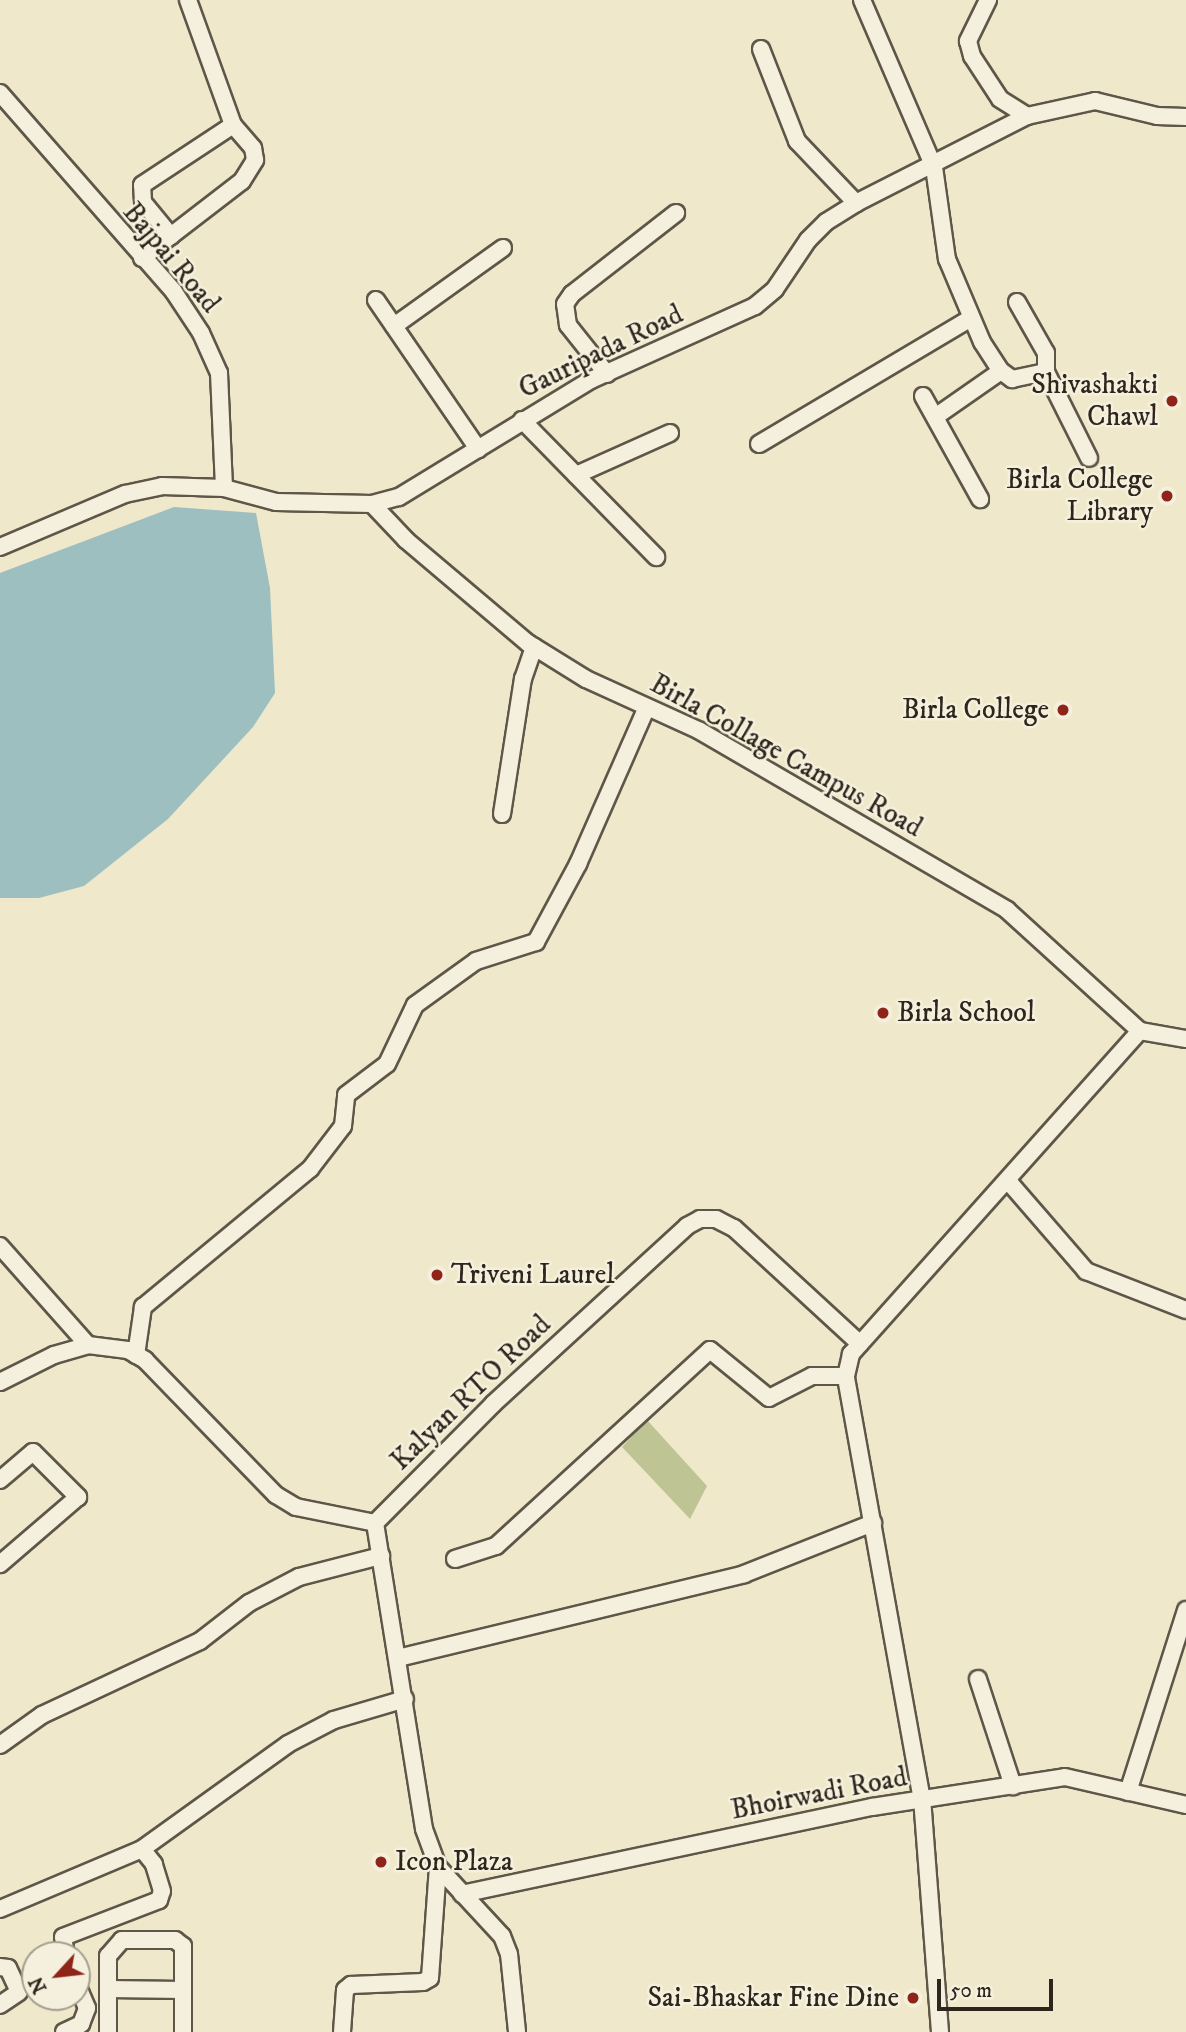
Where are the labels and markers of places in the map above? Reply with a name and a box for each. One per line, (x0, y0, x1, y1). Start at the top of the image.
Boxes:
place label: Shivashakti Chawl (1031, 368, 1158, 434)
marker: Shivashakti Chawl (1164, 393, 1180, 409)
place label: Birla College Library (1006, 463, 1153, 529)
marker: Birla College Library (1159, 488, 1175, 504)
place label: Birla College (902, 693, 1049, 727)
marker: Birla College (1055, 702, 1071, 718)
place label: Birla School (897, 996, 1035, 1030)
marker: Birla School (875, 1005, 891, 1021)
place label: Triveni Laurel (451, 1258, 615, 1292)
marker: Triveni Laurel (429, 1267, 445, 1283)
place label: Icon Plaza (395, 1845, 513, 1879)
marker: Icon Plaza (373, 1854, 389, 1870)
place label: Sai-Bhaskar Fine Dine (647, 1981, 899, 2015)
marker: Sai-Bhaskar Fine Dine (905, 1990, 921, 2006)

